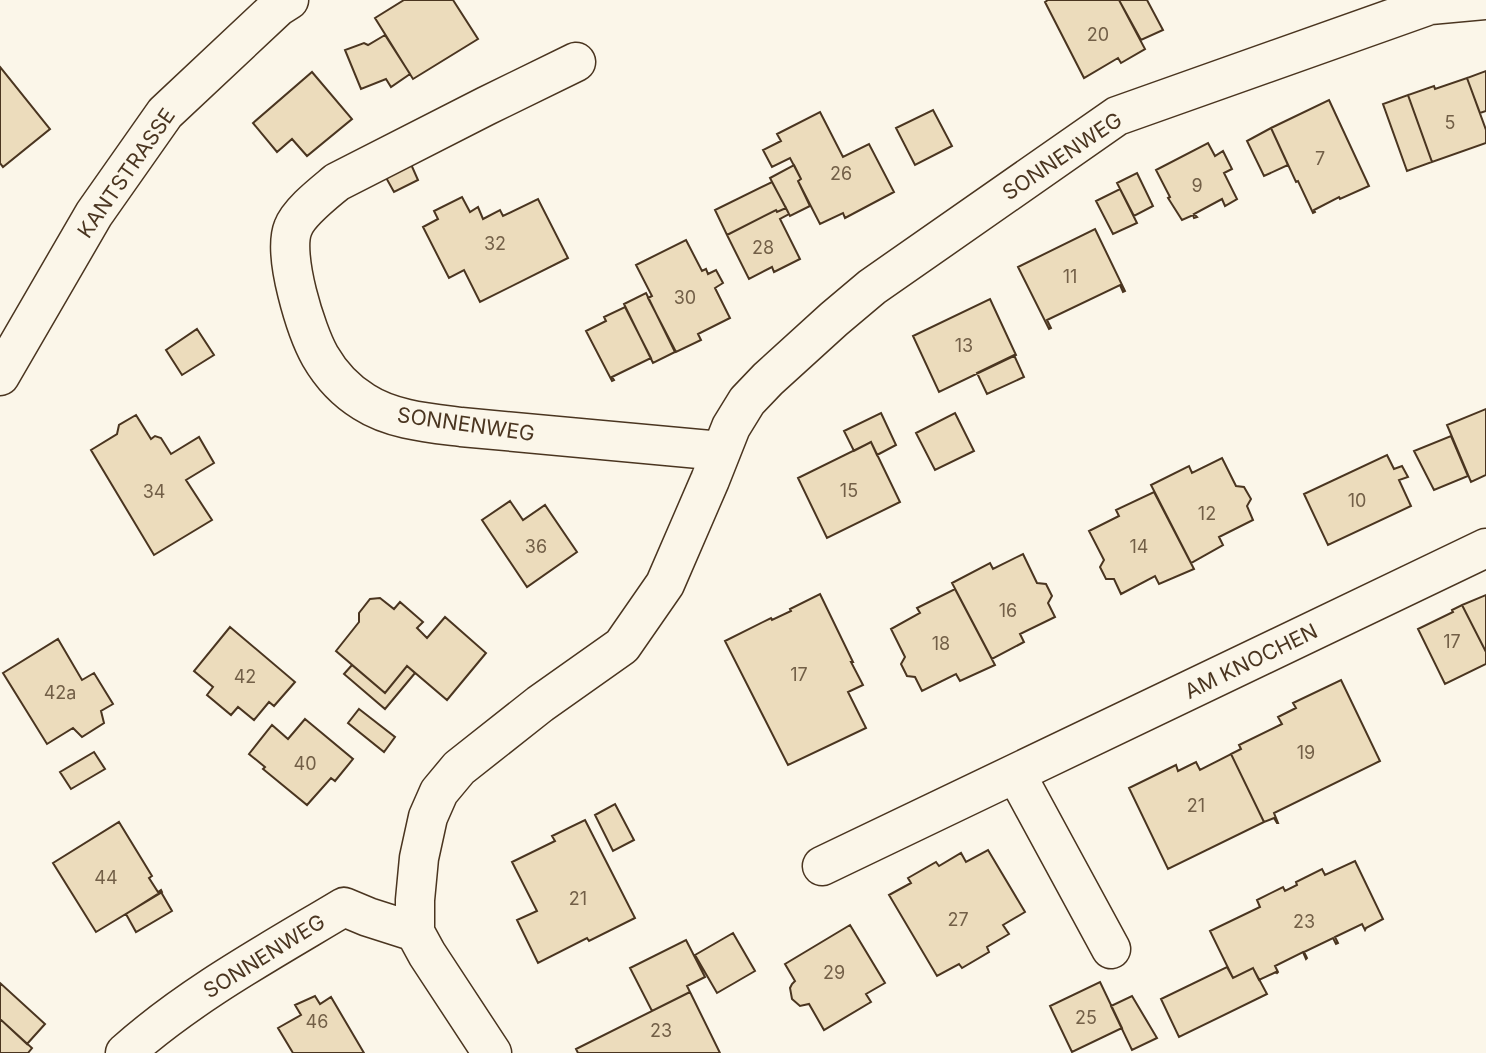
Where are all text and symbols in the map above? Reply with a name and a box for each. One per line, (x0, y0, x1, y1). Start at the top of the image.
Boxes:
house number: 20 (1087, 24, 1109, 45)
street label: KANTSTRASSE (72, 103, 180, 243)
street label: SONNENWEG (998, 107, 1126, 205)
house number: 5 (1445, 112, 1455, 133)
house number: 7 (1315, 148, 1325, 169)
house number: 26 (830, 163, 852, 184)
house number: 9 (1191, 175, 1203, 196)
house number: 32 (484, 233, 506, 254)
house number: 28 (752, 237, 774, 258)
house number: 11 (1063, 266, 1077, 287)
house number: 30 (674, 287, 696, 308)
house number: 13 (955, 335, 973, 356)
street label: SONNENWEG (396, 402, 536, 446)
house number: 15 (840, 480, 858, 501)
house number: 34 (143, 481, 165, 502)
house number: 10 (1348, 490, 1366, 511)
house number: 12 (1198, 503, 1216, 524)
house number: 36 (525, 536, 547, 557)
house number: 14 (1130, 536, 1148, 557)
house number: 16 (999, 600, 1017, 621)
street label: AM KNOCHEN (1180, 618, 1322, 704)
house number: 17 (1443, 631, 1461, 652)
house number: 18 (932, 633, 950, 654)
house number: 17 (790, 664, 808, 685)
house number: 42 (234, 666, 256, 687)
house number: 42a (44, 682, 76, 703)
house number: 19 (1297, 742, 1315, 763)
house number: 40 (294, 753, 316, 774)
house number: 21 (1187, 795, 1205, 816)
house number: 44 (94, 867, 118, 888)
house number: 21 (569, 888, 587, 909)
street label: SONNENWEG (199, 909, 329, 1003)
house number: 27 (947, 909, 969, 930)
house number: 23 (1293, 911, 1315, 932)
house number: 29 (823, 962, 845, 983)
house number: 25 (1075, 1007, 1097, 1028)
house number: 46 (306, 1011, 328, 1032)
house number: 23 (650, 1020, 672, 1041)

